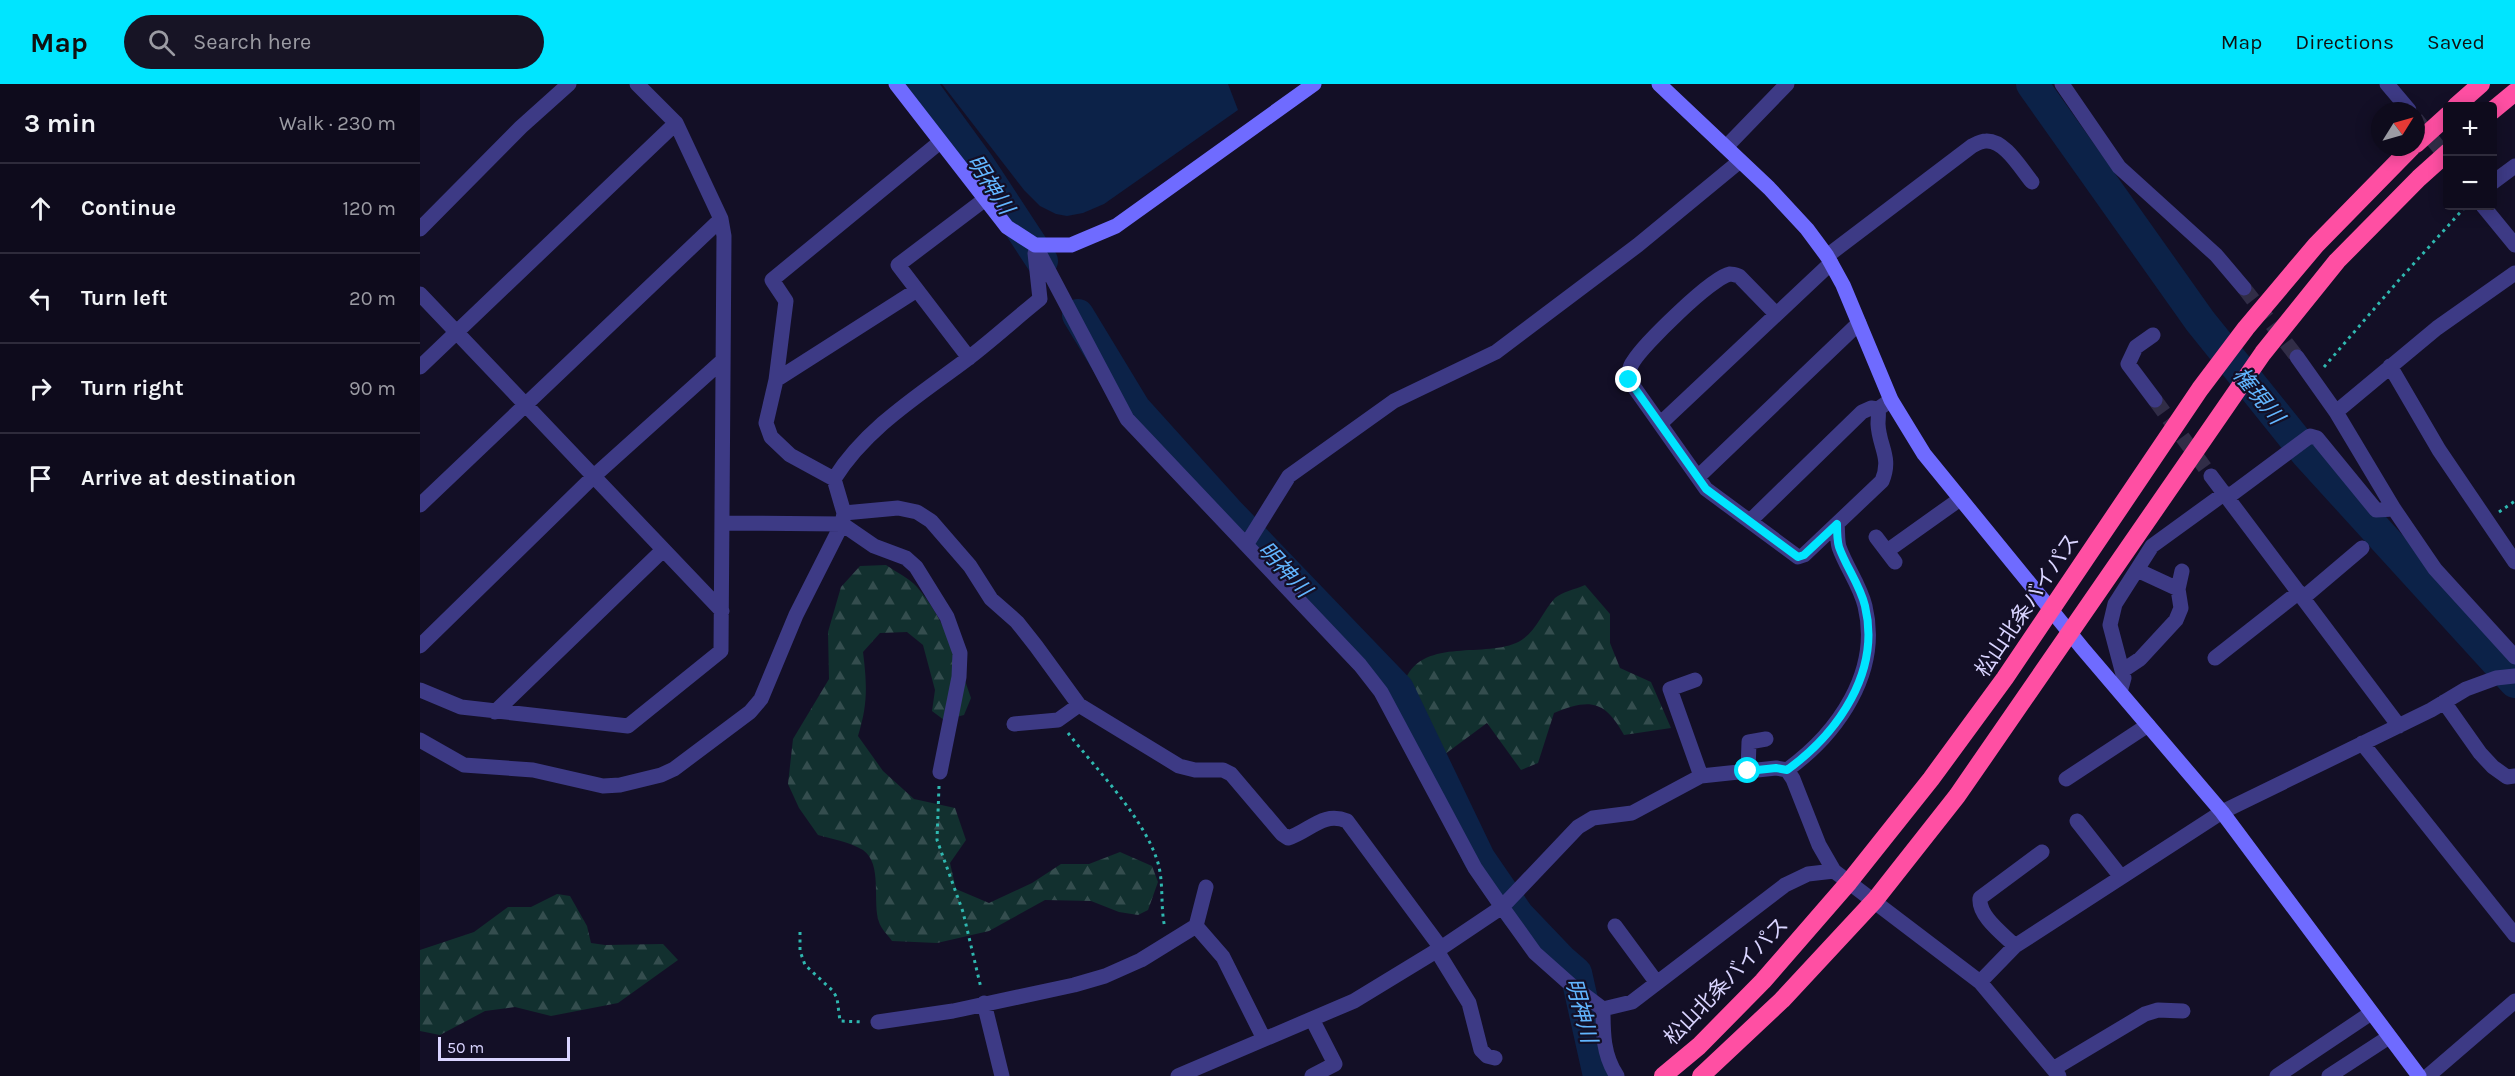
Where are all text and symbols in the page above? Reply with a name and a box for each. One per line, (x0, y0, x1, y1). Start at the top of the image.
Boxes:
search box (124, 15, 544, 69)
text: Map (30, 26, 88, 59)
icon: search (145, 26, 178, 59)
text: Search here (193, 29, 311, 55)
text: Map (2221, 30, 2262, 54)
text: Directions (2295, 30, 2394, 54)
text: Saved (2427, 30, 2485, 54)
north arrow (2371, 102, 2425, 156)
map controls (2443, 102, 2497, 210)
button: + (2443, 102, 2497, 156)
text: 3 min (24, 108, 96, 139)
text: Walk · 230 m (279, 112, 396, 135)
water label: 明神川 (961, 150, 1020, 221)
button: − (2443, 156, 2497, 210)
icon: ahead (24, 192, 57, 225)
text: Continue (81, 195, 176, 221)
text: 120 m (342, 197, 396, 220)
icon: left (24, 282, 57, 315)
text: Turn left (81, 285, 168, 311)
text: 20 m (349, 287, 396, 310)
water label: 権現川 (2227, 362, 2290, 431)
route end (1615, 366, 1641, 392)
icon: right (24, 372, 57, 405)
text: Turn right (81, 375, 184, 401)
text: 90 m (349, 377, 396, 400)
icon: arrive (24, 462, 57, 495)
text: Arrive at destination (81, 465, 296, 491)
street label: 松山北条バイパス (1970, 529, 2084, 681)
water label: 明神川 (1252, 537, 1318, 604)
route start (1734, 757, 1760, 783)
street label: 松山北条バイパス (1659, 912, 1793, 1050)
water label: 明神川 (1560, 975, 1603, 1047)
scale bar (438, 1034, 570, 1062)
text: 50 m (447, 1038, 484, 1057)

